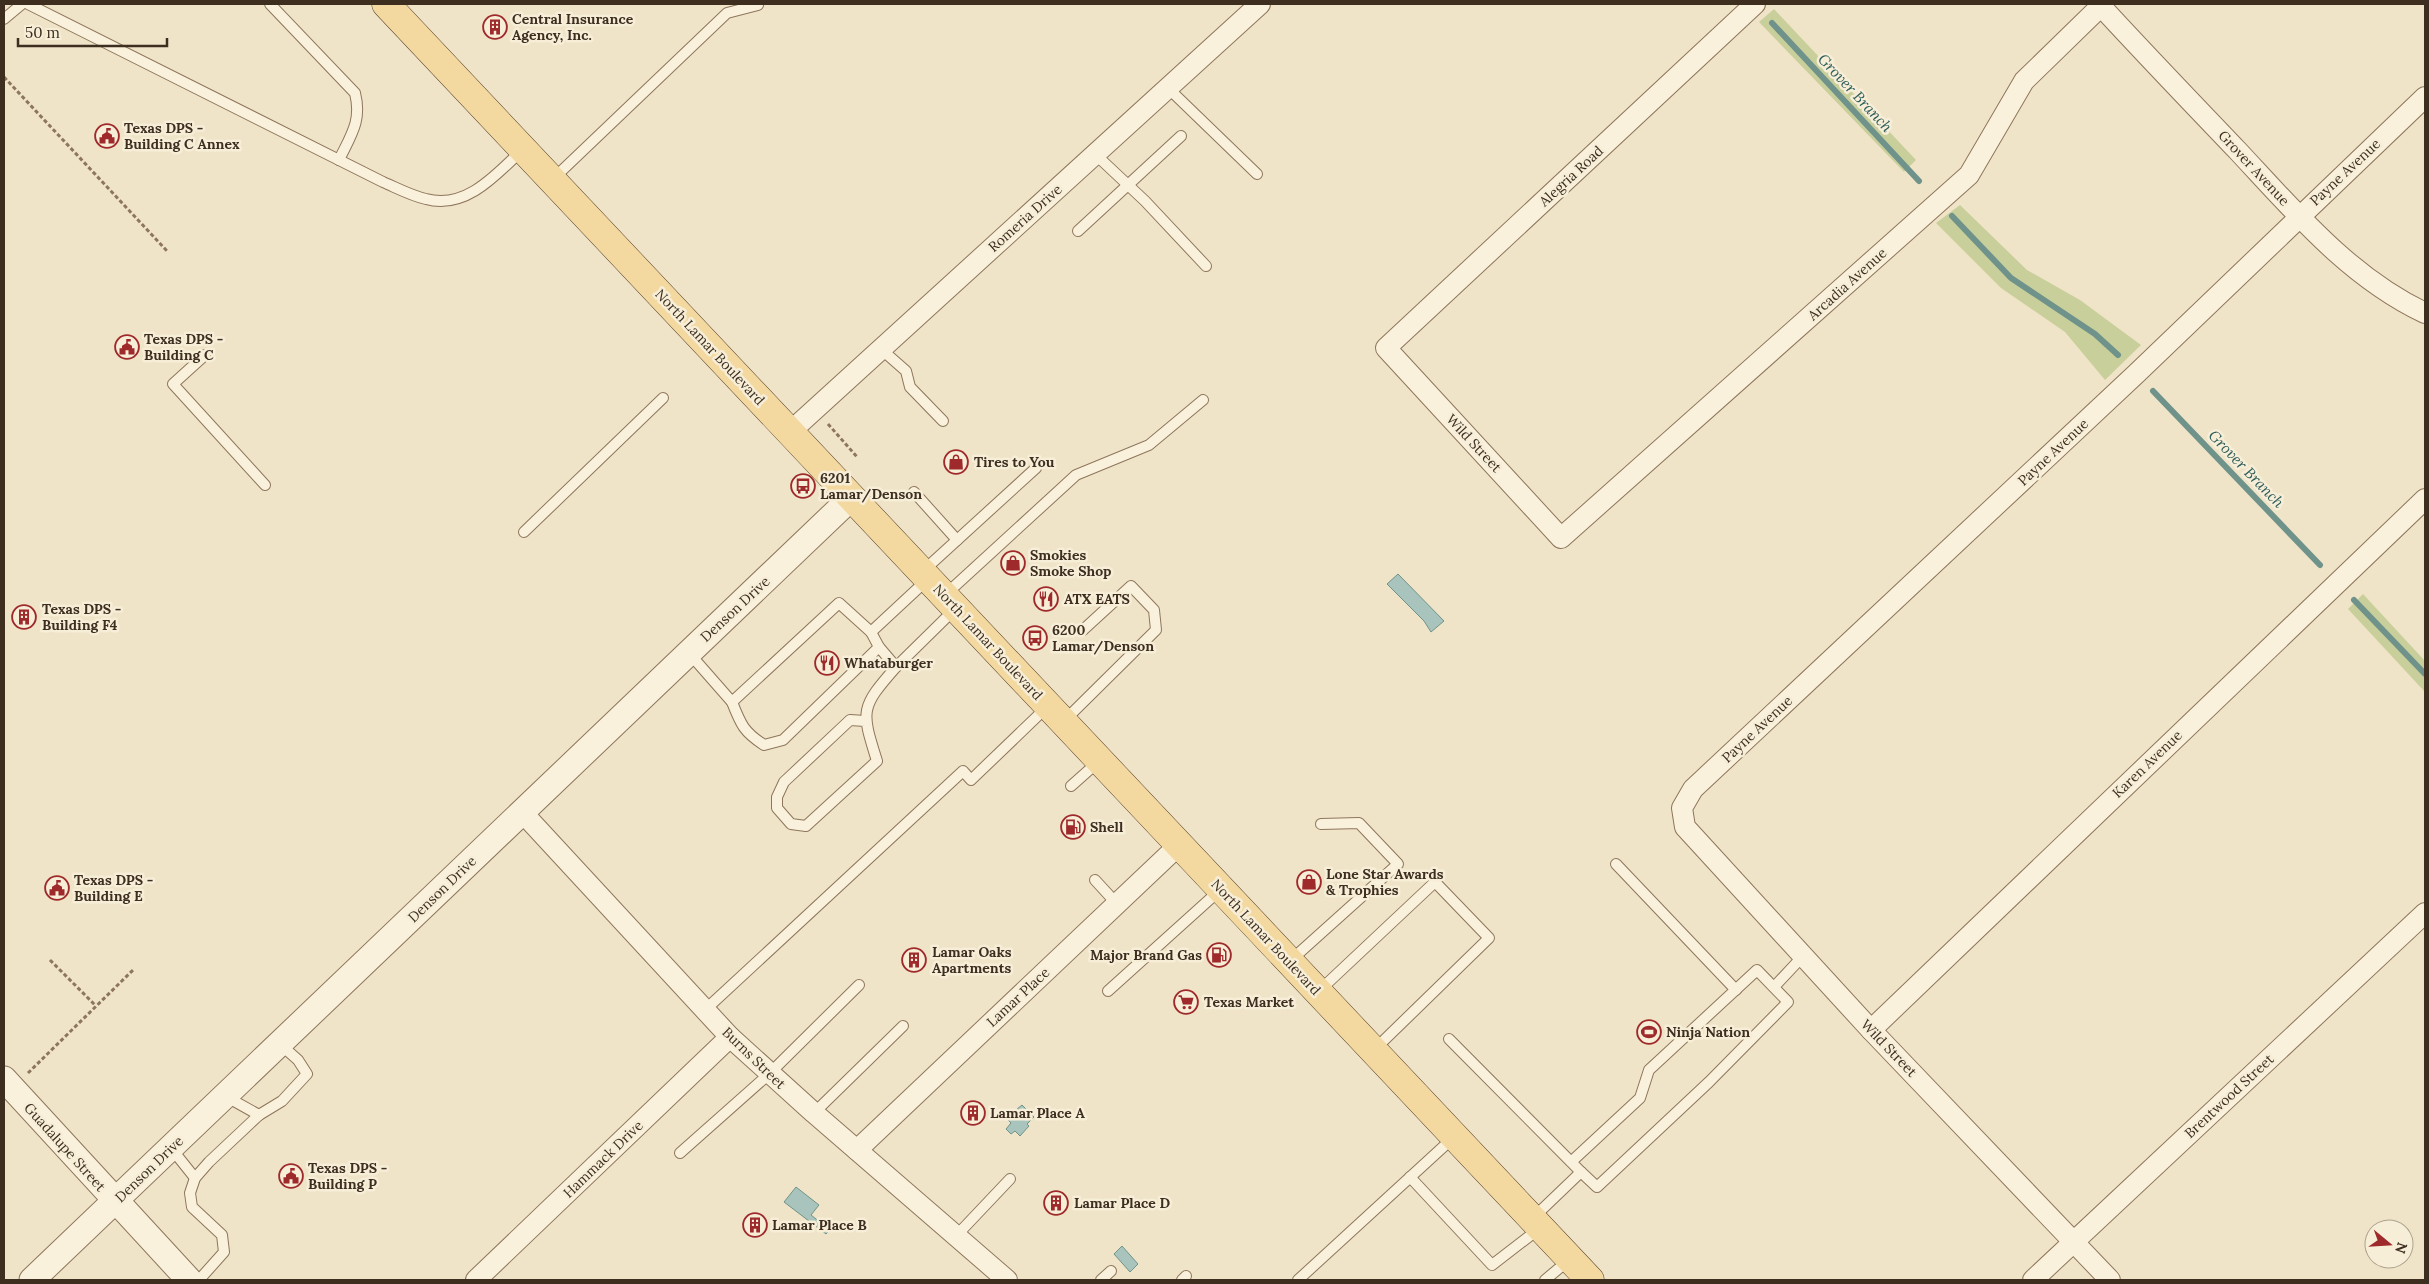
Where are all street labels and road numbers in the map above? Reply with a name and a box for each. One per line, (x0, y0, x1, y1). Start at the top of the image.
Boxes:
street label: Grover Avenue (2214, 127, 2294, 210)
street label: Payne Avenue (2306, 134, 2384, 209)
street label: Alegria Road (1534, 142, 1607, 211)
street label: Romeria Drive (984, 180, 1066, 256)
street label: Arcadia Avenue (1803, 244, 1891, 325)
street label: North Lamar Boulevard (651, 285, 769, 409)
street label: Wild Street (1442, 410, 1506, 476)
street label: Payne Avenue (2014, 414, 2092, 489)
street label: Denson Drive (697, 572, 774, 646)
street label: North Lamar Boulevard (929, 580, 1047, 704)
street label: Payne Avenue (1718, 691, 1796, 766)
street label: Karen Avenue (2108, 726, 2186, 802)
street label: Denson Drive (404, 852, 480, 926)
street label: North Lamar Boulevard (1207, 875, 1325, 999)
street label: Lamar Place (983, 963, 1054, 1031)
street label: Wild Street (1857, 1015, 1921, 1081)
street label: Burns Street (718, 1023, 790, 1093)
street label: Brentwood Street (2181, 1050, 2278, 1142)
street label: Guadalupe Street (20, 1099, 110, 1196)
street label: Hammack Drive (559, 1116, 647, 1202)
street label: Denson Drive (111, 1132, 187, 1206)

